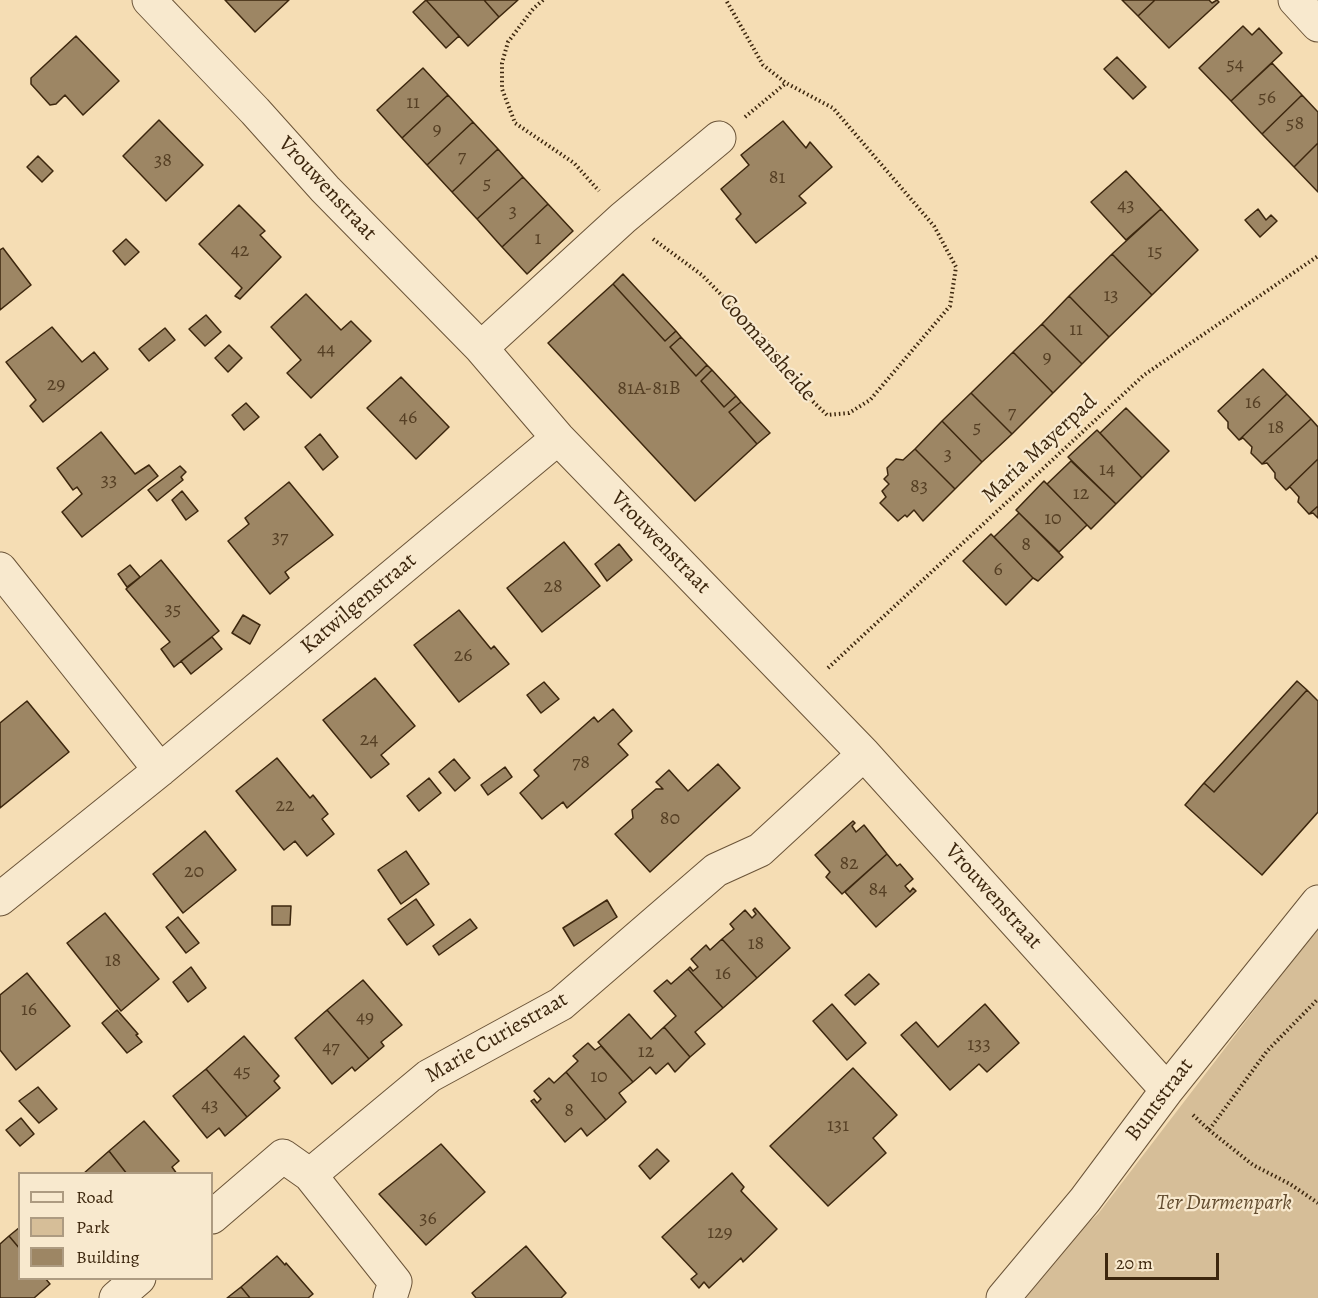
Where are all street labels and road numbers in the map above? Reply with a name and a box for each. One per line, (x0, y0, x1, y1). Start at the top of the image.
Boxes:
street label: Vrouwenstraat (272, 131, 382, 247)
street label: Coomansheide (713, 289, 821, 407)
street label: Maria Mayerpad (977, 389, 1103, 509)
street label: Vrouwenstraat (604, 486, 716, 600)
street label: Katwilgenstraat (296, 548, 422, 660)
street label: Vrouwenstraat (939, 839, 1047, 955)
street label: Marie Curiestraat (421, 987, 573, 1089)
street label: Buntstraat (1120, 1054, 1200, 1146)

